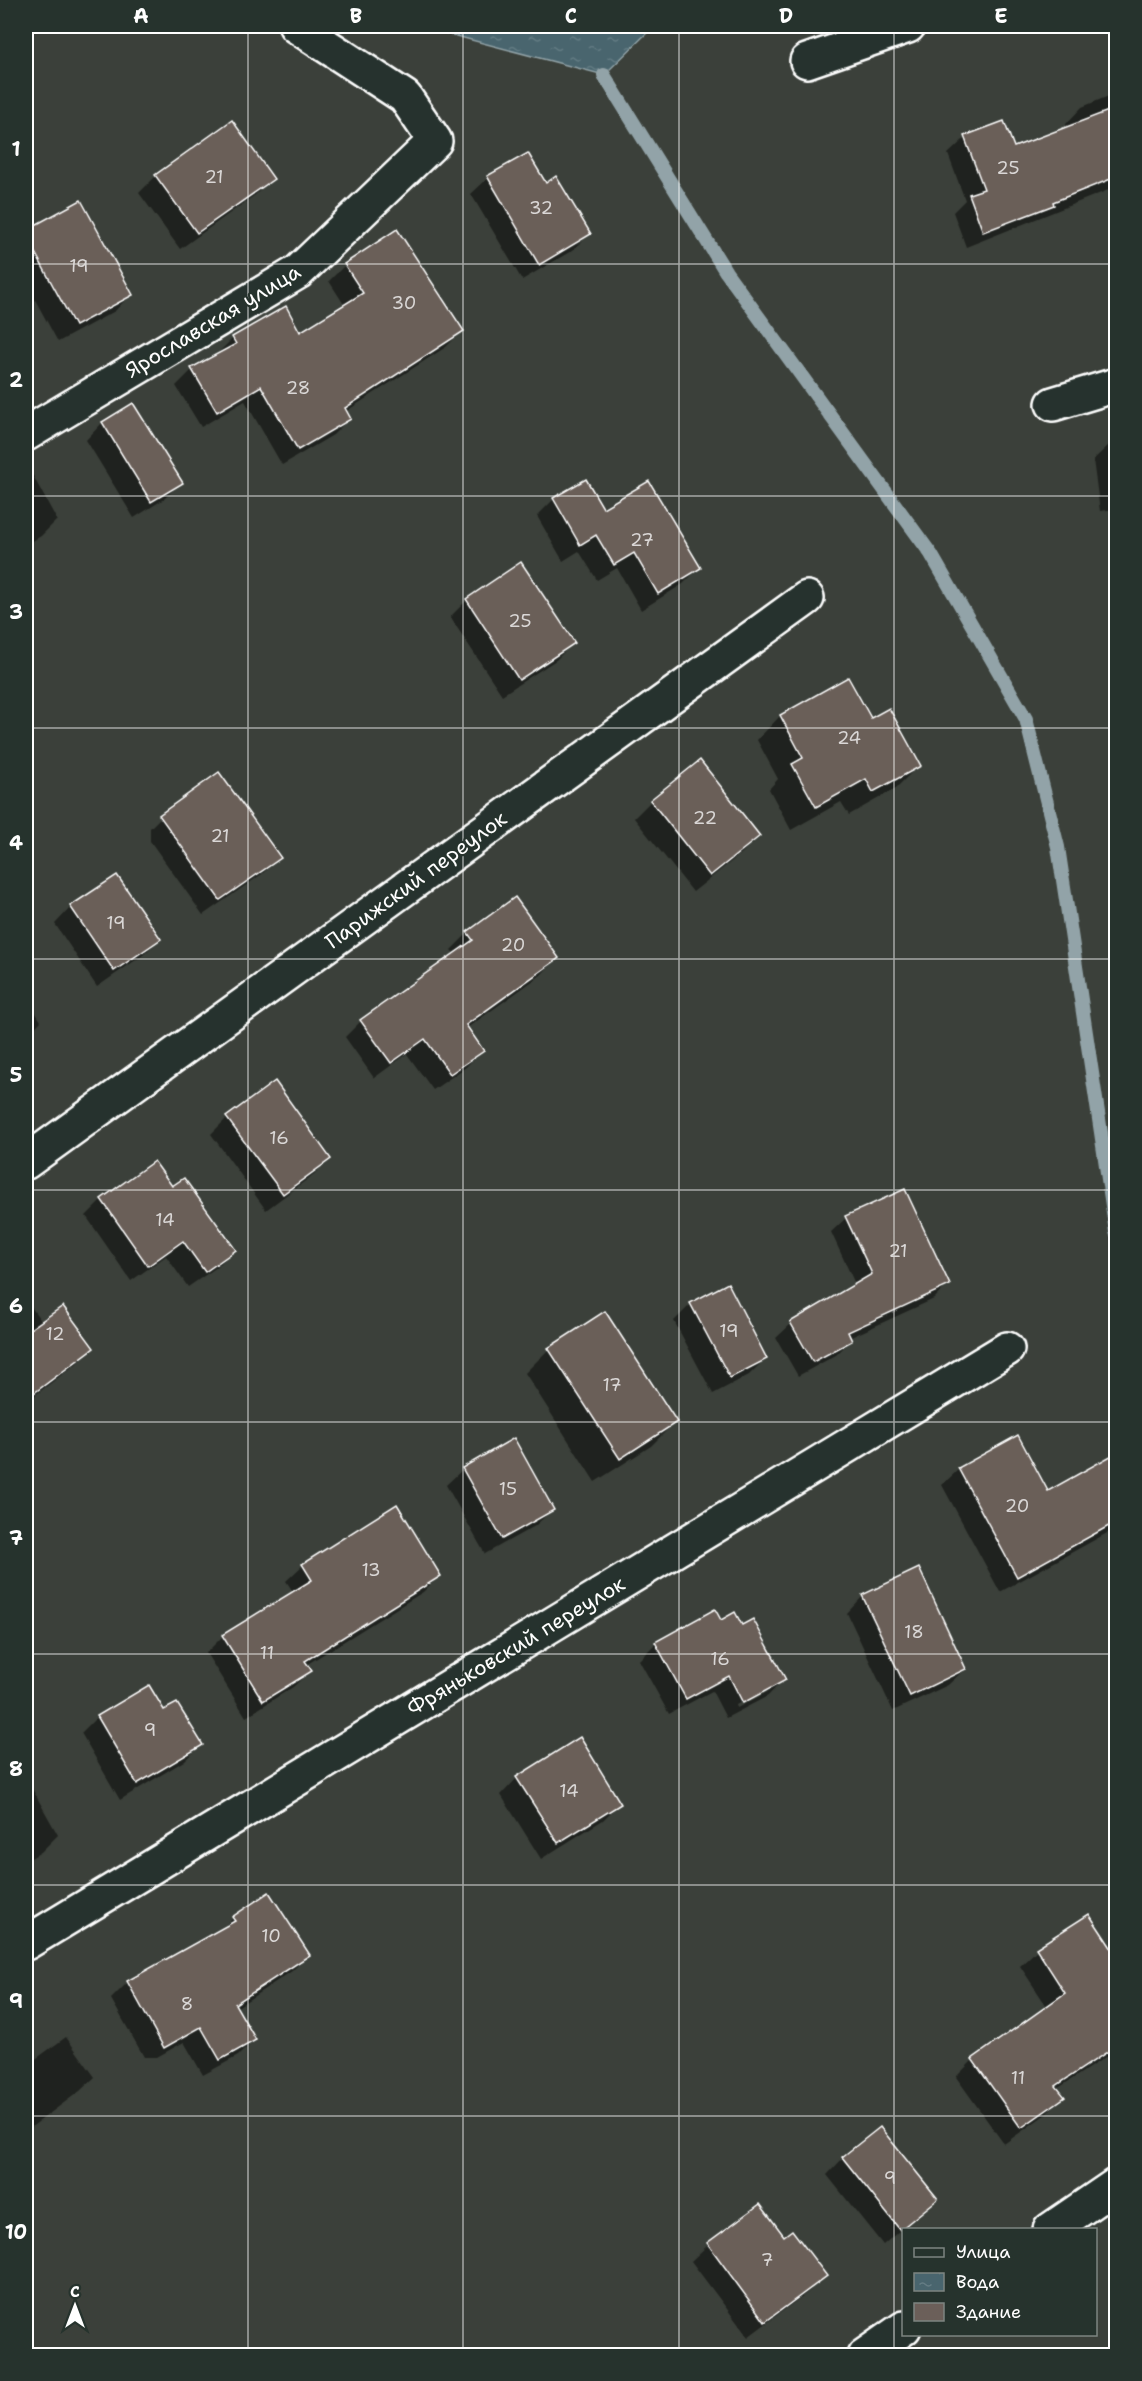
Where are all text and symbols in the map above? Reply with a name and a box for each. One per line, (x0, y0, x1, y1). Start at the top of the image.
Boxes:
text: A (133, 3, 149, 29)
text: B (350, 3, 362, 29)
text: C (565, 3, 577, 29)
text: D (779, 3, 793, 29)
text: E (994, 3, 1008, 29)
text: 1 (11, 136, 21, 162)
house number: 25 (996, 156, 1020, 180)
house number: 21 (204, 165, 224, 189)
house number: 32 (529, 196, 553, 220)
house number: 19 (69, 254, 89, 278)
street label: Ярославская улица (120, 258, 306, 384)
house number: 30 (392, 291, 416, 315)
text: 2 (9, 367, 23, 393)
house number: 28 (286, 376, 310, 400)
house number: 27 (630, 528, 654, 552)
text: 3 (9, 599, 23, 625)
house number: 25 (508, 609, 532, 633)
house number: 24 (837, 726, 861, 750)
street label: Парижский переулок (320, 805, 512, 955)
house number: 22 (693, 806, 717, 830)
house number: 21 (210, 824, 230, 848)
text: 4 (9, 830, 23, 856)
house number: 19 (106, 911, 126, 935)
house number: 20 (501, 933, 525, 957)
text: 5 (10, 1062, 22, 1088)
house number: 16 (269, 1126, 289, 1150)
house number: 14 (155, 1208, 175, 1232)
house number: 21 (888, 1239, 908, 1263)
text: 6 (9, 1293, 23, 1319)
house number: 19 (719, 1319, 739, 1343)
house number: 12 (45, 1322, 65, 1346)
house number: 17 (602, 1373, 622, 1397)
house number: 15 (499, 1477, 517, 1501)
house number: 20 (1005, 1494, 1029, 1518)
text: 7 (9, 1525, 23, 1551)
house number: 13 (361, 1558, 381, 1582)
street label: Фряньковский переулок (402, 1570, 630, 1722)
house number: 18 (904, 1620, 924, 1644)
house number: 11 (260, 1641, 274, 1665)
house number: 16 (710, 1647, 730, 1671)
house number: 9 (144, 1718, 156, 1742)
text: 8 (9, 1756, 23, 1782)
house number: 14 (559, 1779, 579, 1803)
house number: 10 (261, 1924, 281, 1948)
text: 9 (9, 1988, 23, 2014)
house number: 8 (181, 1992, 193, 2016)
house number: 11 (1011, 2066, 1025, 2090)
house number: 9 (884, 2166, 896, 2190)
text: 10 (5, 2219, 27, 2245)
legend (902, 2228, 1097, 2336)
text: Улица (956, 2240, 1010, 2264)
house number: 7 (761, 2248, 773, 2272)
text: Вода (956, 2270, 999, 2294)
north arrow (45, 2276, 105, 2336)
text: С (70, 2281, 80, 2302)
text: Здание (956, 2300, 1021, 2324)

